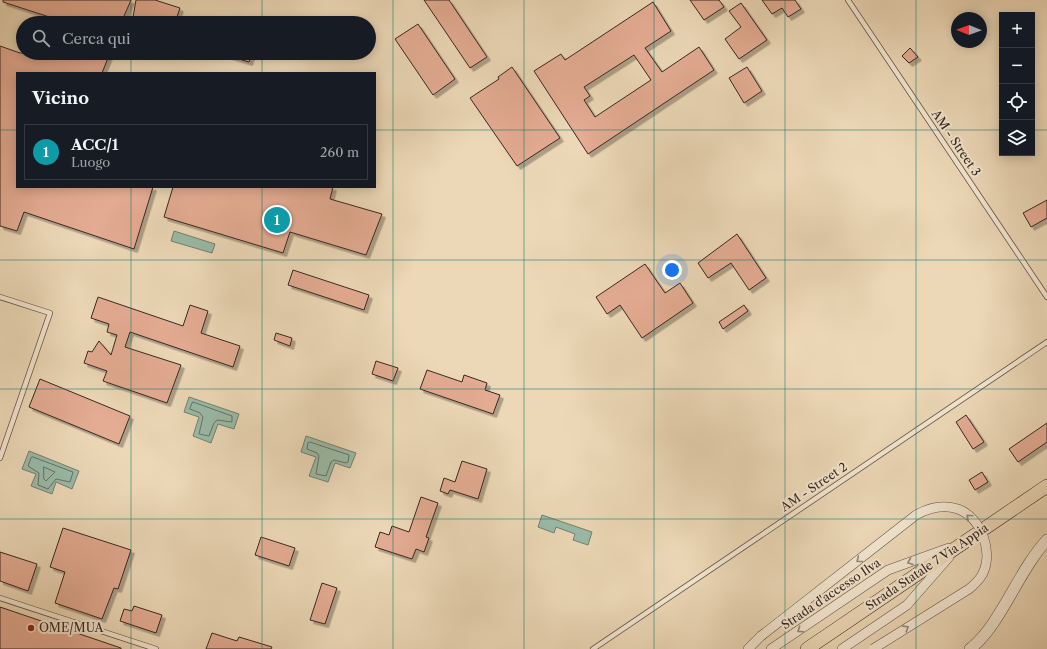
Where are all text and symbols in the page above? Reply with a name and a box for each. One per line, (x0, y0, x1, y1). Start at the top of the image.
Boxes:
north arrow (951, 12, 987, 48)
map controls (999, 12, 1035, 156)
button: + (999, 12, 1035, 48)
search box (16, 16, 376, 60)
icon: search (30, 27, 52, 49)
text: Cerca qui (62, 29, 131, 48)
button: − (999, 48, 1035, 84)
button: locate (999, 84, 1035, 120)
text: Vicino (32, 88, 89, 108)
street label: AM - Street 3 (928, 106, 984, 179)
button: layers (999, 120, 1035, 156)
text: ACC/1 (71, 135, 119, 154)
text: 1 (43, 144, 49, 160)
text: 260 m (320, 144, 359, 160)
text: Luogo (71, 154, 110, 170)
pin: 1 (264, 205, 290, 235)
your location (662, 260, 682, 280)
street label: AM - Street 2 (777, 459, 850, 515)
one-way arrow (966, 514, 974, 521)
street label: Strada Statale 7 Via Appia (863, 520, 991, 613)
street label: Strada d'accesso Ilva (778, 554, 884, 632)
one-way arrow (856, 555, 863, 562)
one-way arrow (907, 558, 914, 566)
place label: OME/MUA (39, 620, 105, 635)
marker: OME/MUA (26, 623, 36, 633)
one-way arrow (797, 625, 804, 633)
one-way arrow (902, 626, 909, 633)

